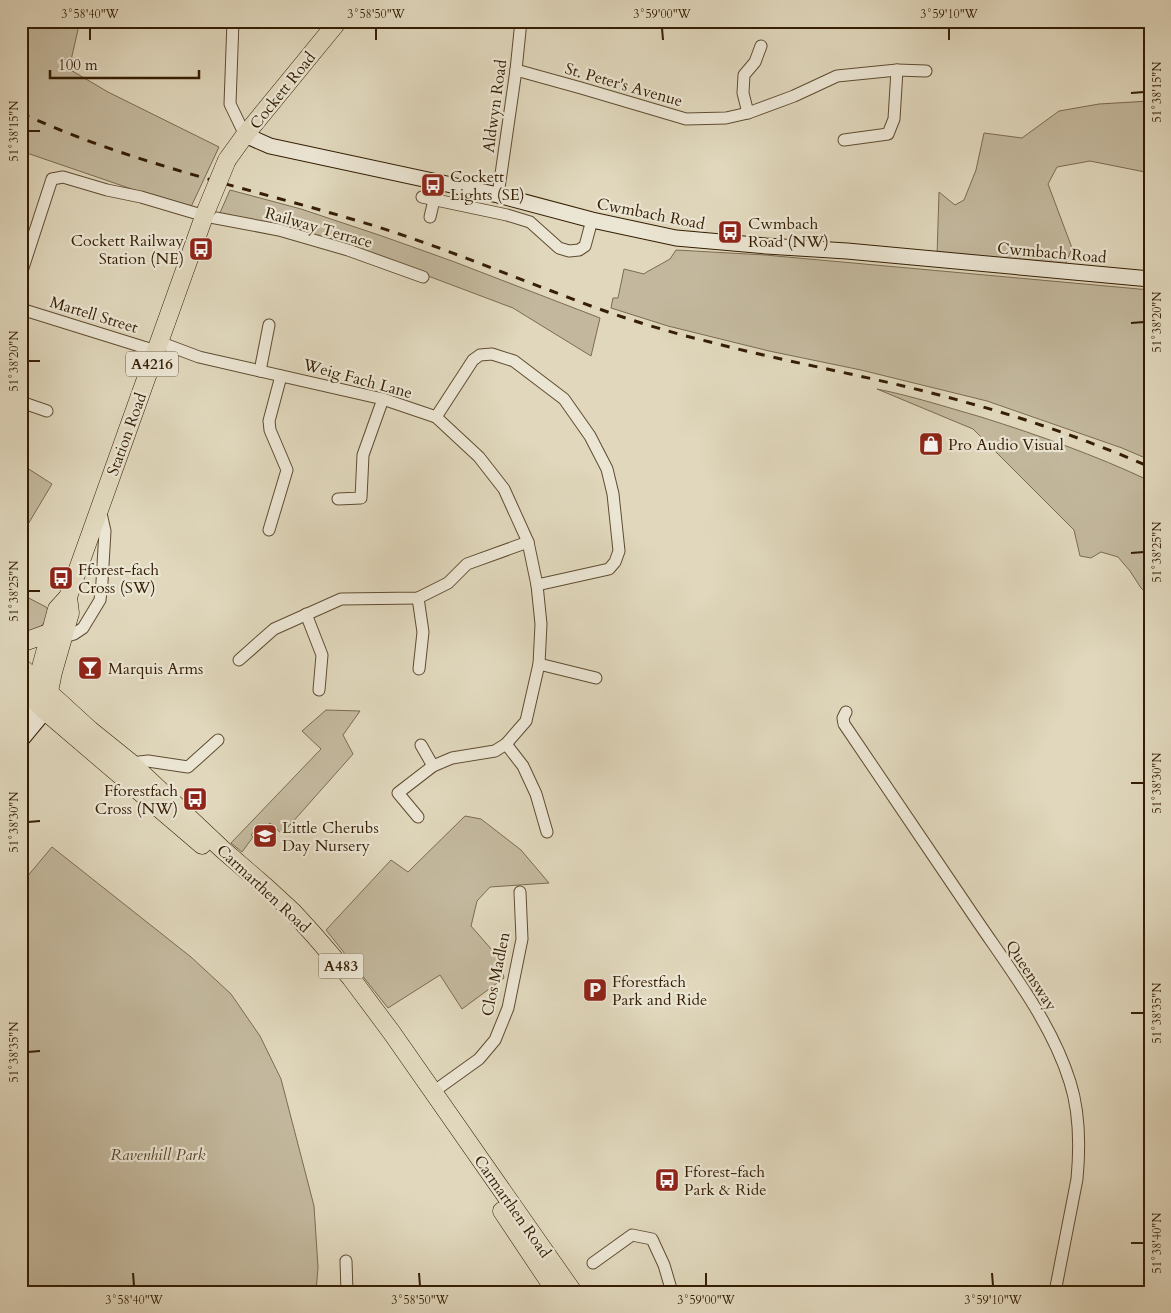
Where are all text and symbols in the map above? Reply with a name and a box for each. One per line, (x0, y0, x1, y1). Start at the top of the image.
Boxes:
text: 3°58'40"W (61, 6, 120, 22)
text: 3°58'50"W (347, 6, 406, 22)
text: 3°59'00"W (633, 6, 692, 22)
text: 3°59'10"W (920, 6, 979, 22)
street label: Cockett Road (245, 47, 321, 134)
scale bar (50, 48, 199, 80)
text: 100 m (58, 55, 98, 75)
street label: Aldwyn Road (478, 58, 512, 154)
street label: St. Peter's Avenue (562, 58, 685, 112)
text: 51°38'15"N (1149, 61, 1165, 122)
text: 51°38'15"N (6, 100, 22, 161)
place label: Cockett Lights (SE) (450, 166, 525, 206)
bus stop icon: Cockett Lights (SE) (420, 172, 446, 198)
street label: Cwmbach Road (595, 193, 707, 235)
street label: Railway Terrace (262, 202, 375, 254)
place label: Cwmbach Road (NW) (748, 213, 829, 253)
bus stop icon: Cwmbach Road (NW) (717, 219, 743, 245)
place label: Cockett Railway Station (NE) (71, 230, 185, 270)
bus stop icon: Cockett Railway Station (NE) (188, 236, 214, 262)
street label: Cwmbach Road (996, 237, 1108, 269)
street label: Martell Street (47, 291, 140, 339)
text: 51°38'20"N (1149, 291, 1165, 352)
text: 51°38'20"N (6, 330, 22, 391)
road number: A4216 (126, 352, 178, 376)
street label: Weig Fach Lane (300, 354, 415, 404)
street label: Station Road (102, 389, 152, 479)
shop icon: Pro Audio Visual (918, 431, 944, 457)
place label: Pro Audio Visual (948, 434, 1064, 456)
text: 51°38'25"N (1149, 521, 1165, 582)
place label: Fforest-fach Cross (SW) (78, 559, 159, 599)
text: 51°38'25"N (6, 560, 22, 621)
bus stop icon: Fforest-fach Cross (SW) (48, 565, 74, 591)
bar icon: Marquis Arms (77, 655, 103, 681)
place label: Marquis Arms (108, 658, 203, 680)
text: 51°38'30"N (1149, 752, 1165, 813)
place label: Fforestfach Cross (NW) (95, 780, 178, 820)
bus stop icon: Fforestfach Cross (NW) (182, 786, 208, 812)
text: 51°38'30"N (6, 791, 22, 852)
place label: Little Cherubs Day Nursery (282, 817, 379, 857)
school or university icon: Little Cherubs Day Nursery (252, 823, 278, 849)
street label: Carmarthen Road (212, 839, 315, 938)
street label: Clos Madlen (476, 930, 516, 1018)
street label: Queensway (1000, 936, 1062, 1015)
road number: A483 (318, 954, 364, 978)
place label: Fforestfach Park and Ride (612, 971, 707, 1011)
parking icon: Fforestfach Park and Ride (582, 977, 608, 1003)
text: 51°38'35"N (1149, 982, 1165, 1043)
text: 51°38'35"N (6, 1021, 22, 1082)
park label: Ravenhill Park (111, 1144, 206, 1166)
street label: Carmarthen Road (468, 1151, 556, 1263)
place label: Fforest-fach Park & Ride (684, 1161, 767, 1201)
bus stop icon: Fforest-fach Park & Ride (654, 1167, 680, 1193)
text: 51°38'40"N (1149, 1212, 1165, 1273)
text: 3°58'40"W (105, 1292, 164, 1308)
text: 3°58'50"W (391, 1292, 450, 1308)
text: 3°59'00"W (677, 1292, 736, 1308)
text: 3°59'10"W (964, 1292, 1023, 1308)

